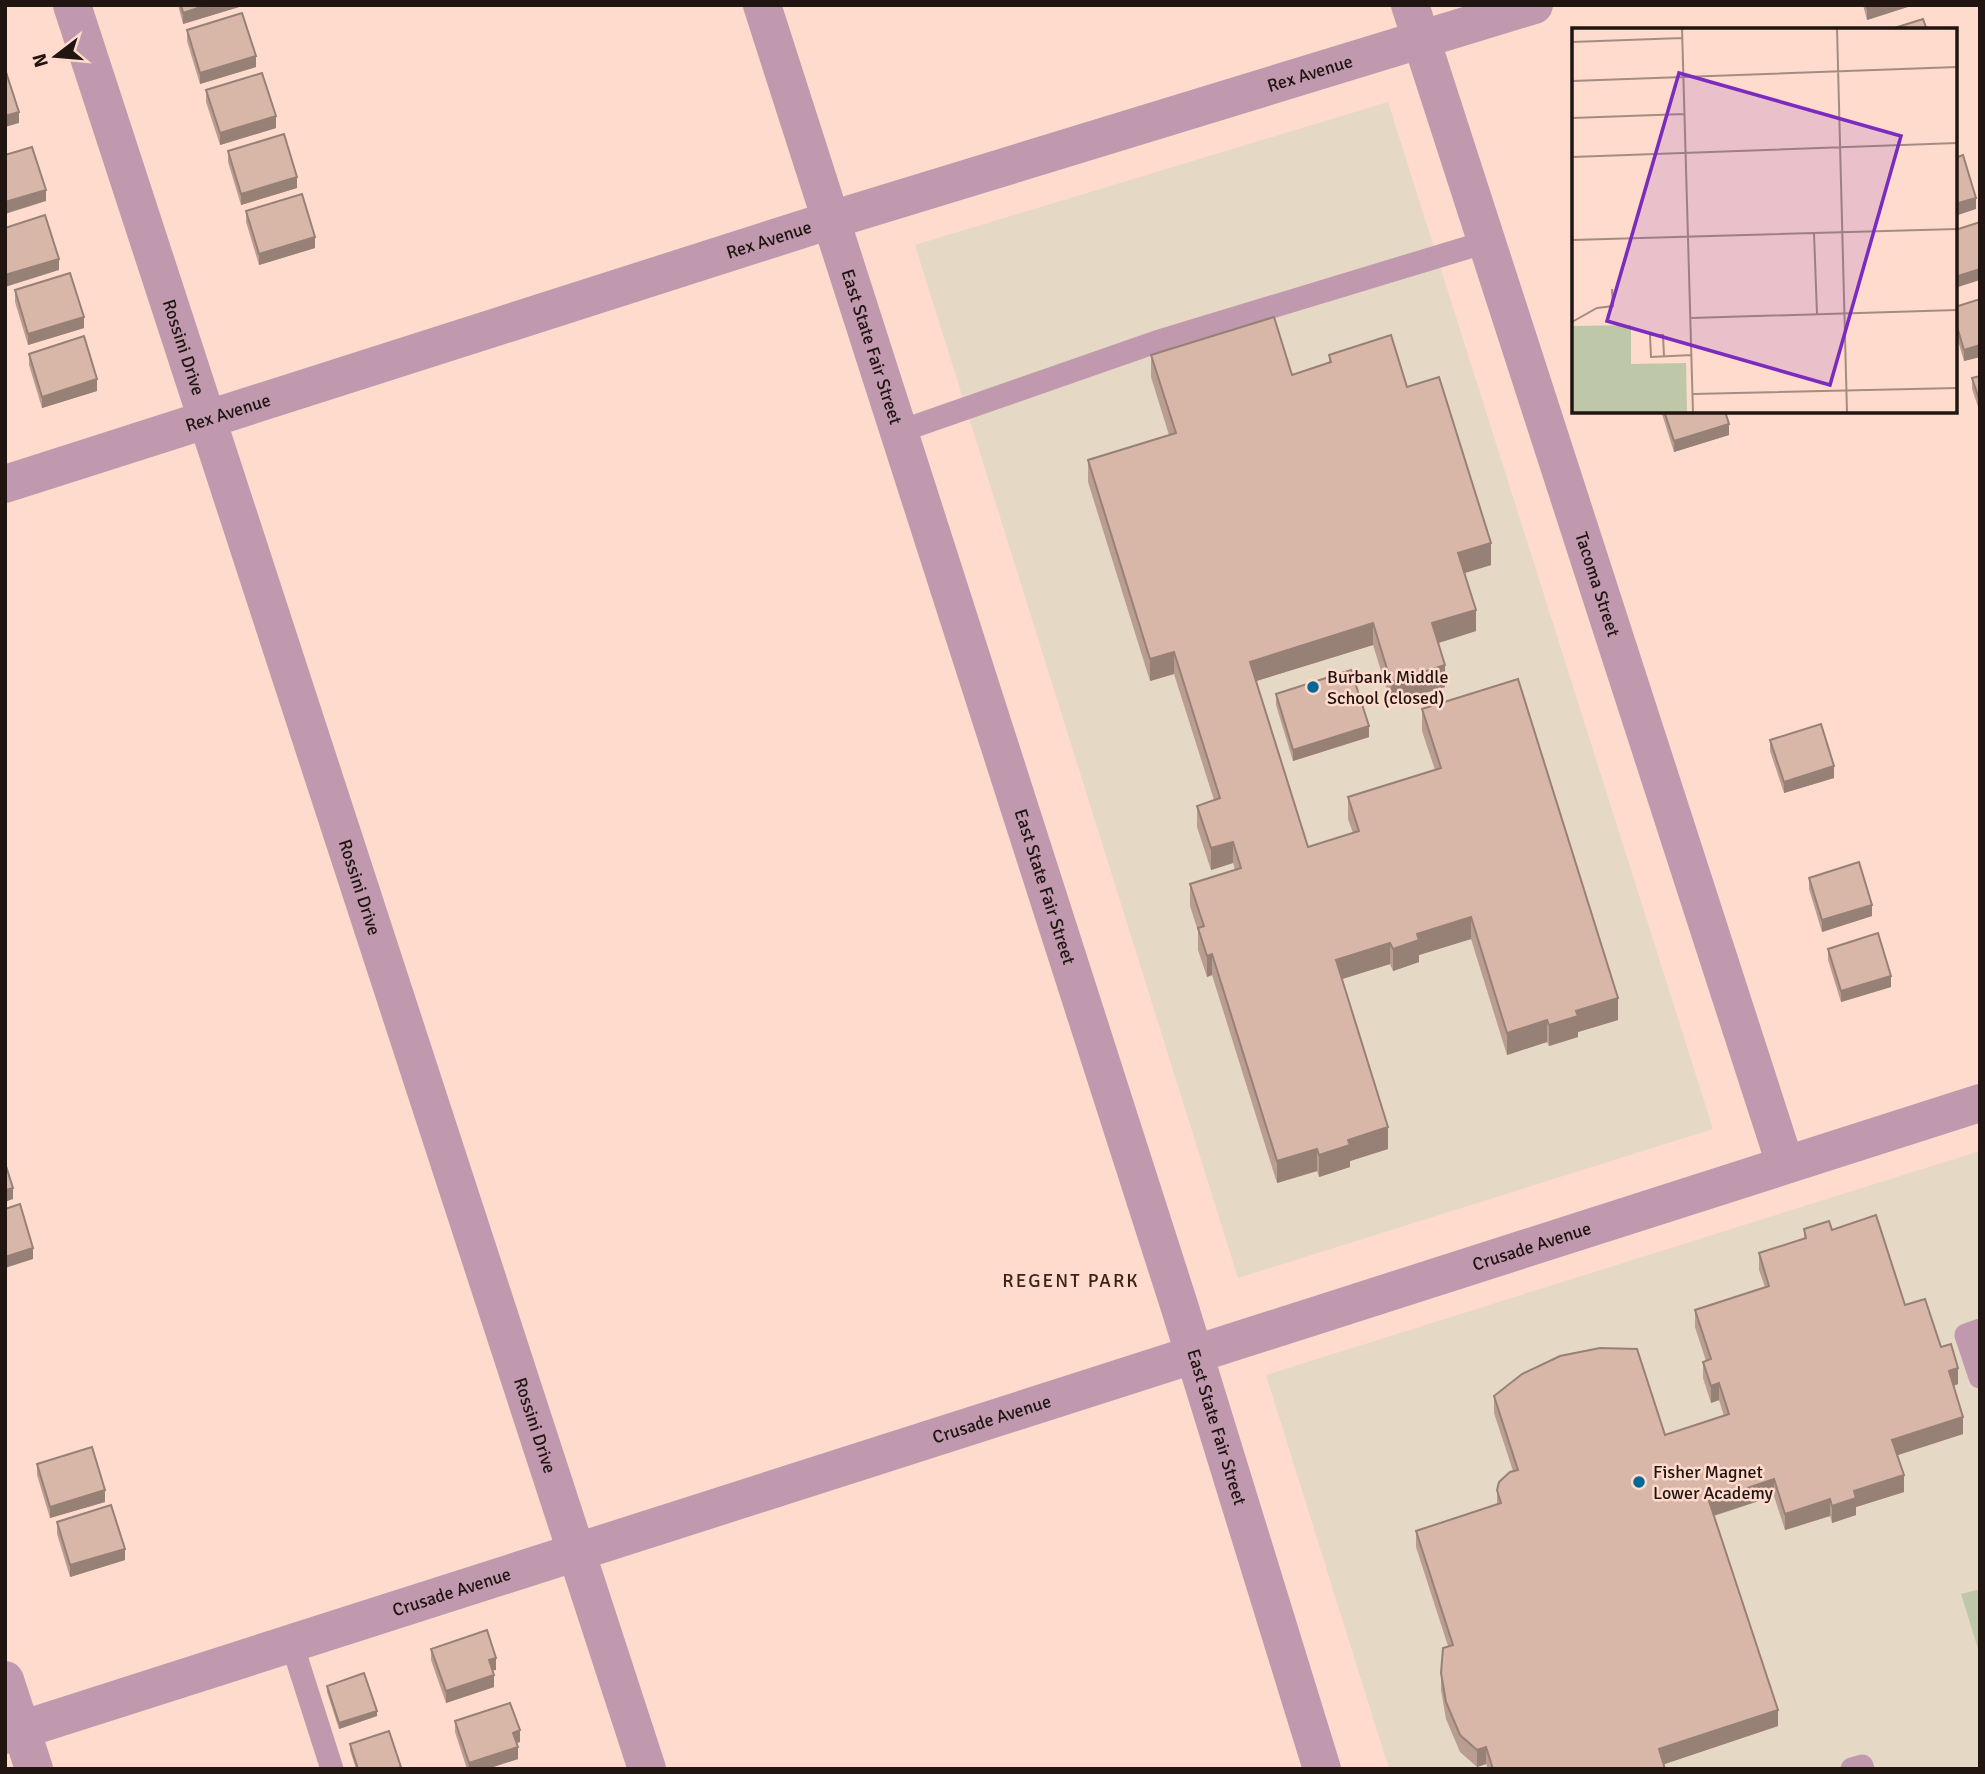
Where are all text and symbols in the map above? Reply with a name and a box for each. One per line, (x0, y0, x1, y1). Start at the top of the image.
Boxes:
north arrow (21, 21, 91, 91)
inset map (1572, 28, 1957, 413)
street label: Rex Avenue (1265, 50, 1355, 97)
text: N (27, 51, 54, 70)
street label: Rex Avenue (724, 216, 814, 264)
street label: East State Fair Street (836, 266, 907, 427)
street label: Rossini Drive (158, 296, 209, 398)
street label: Rex Avenue (183, 389, 273, 437)
street label: Tacoma Street (1570, 529, 1625, 640)
place label: Burbank Middle School (closed) (1327, 666, 1448, 709)
marker: Burbank Middle School (closed) (1305, 679, 1321, 695)
street label: East State Fair Street (1010, 806, 1080, 967)
street label: Rossini Drive (334, 837, 385, 938)
street label: Crusade Avenue (1470, 1217, 1594, 1276)
district label: REGENT PARK (1002, 1269, 1140, 1293)
street label: East State Fair Street (1182, 1346, 1251, 1508)
street label: Rossini Drive (509, 1375, 561, 1476)
street label: Crusade Avenue (930, 1390, 1054, 1449)
place label: Fisher Magnet Lower Academy (1653, 1461, 1773, 1504)
marker: Fisher Magnet Lower Academy (1631, 1474, 1647, 1490)
street label: Crusade Avenue (390, 1563, 514, 1621)

